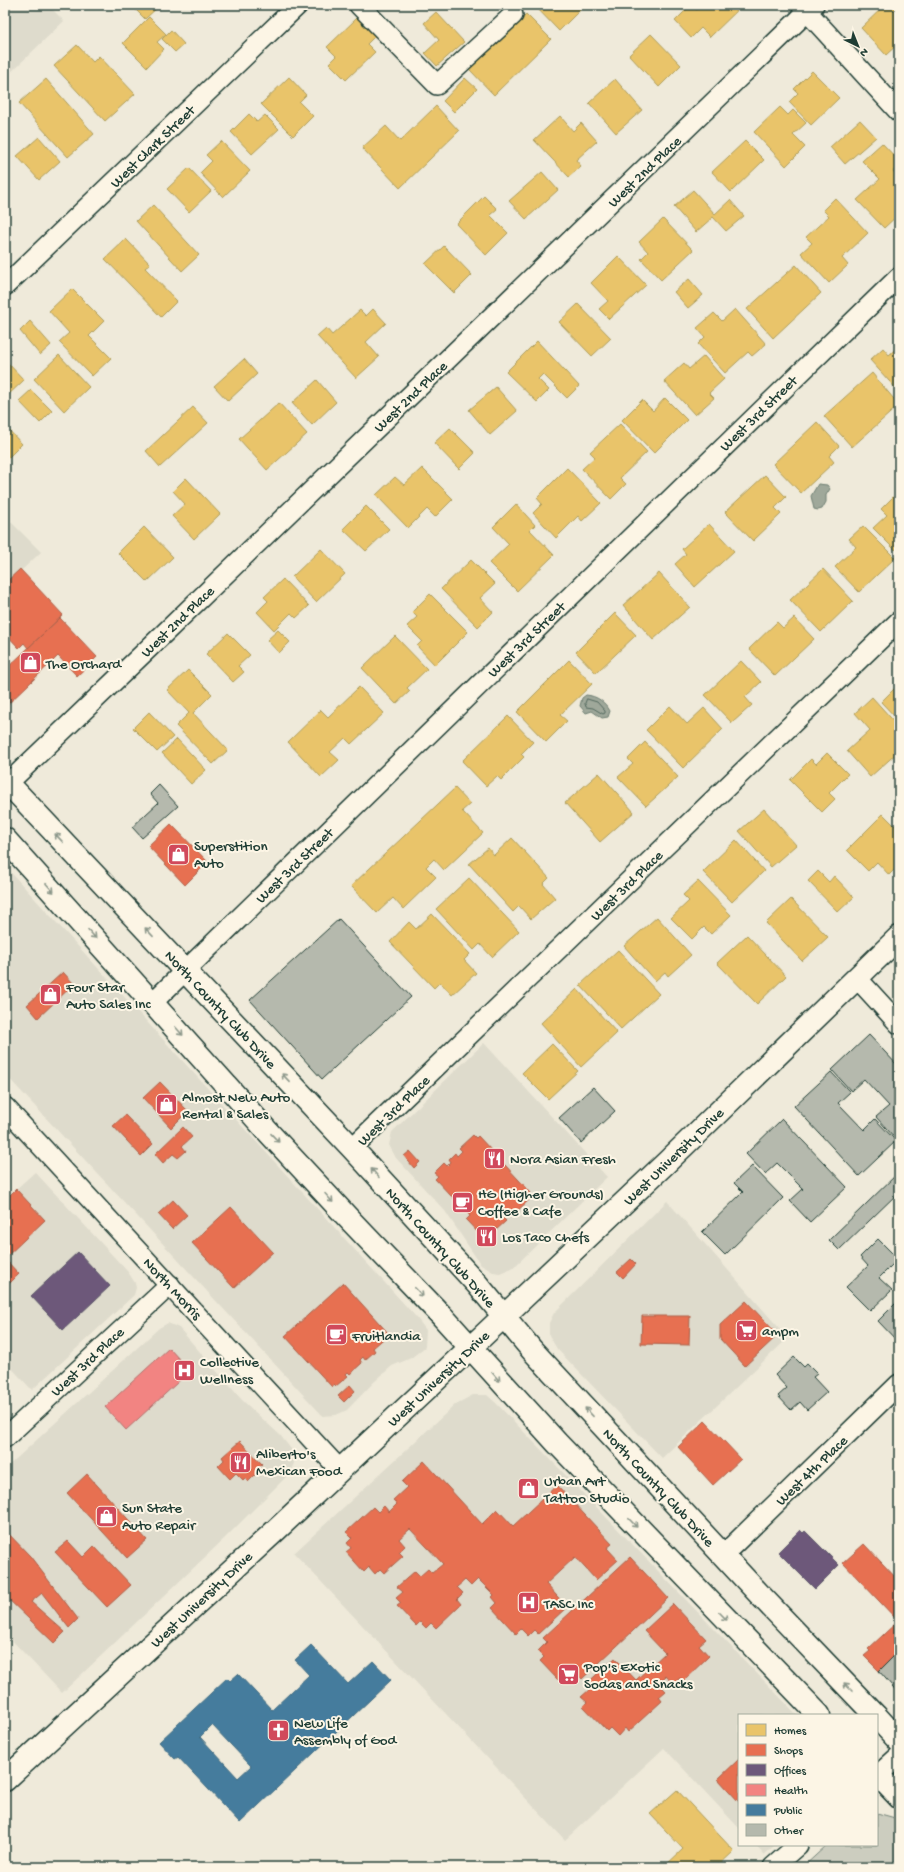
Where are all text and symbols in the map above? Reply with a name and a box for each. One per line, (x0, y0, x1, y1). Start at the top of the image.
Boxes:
north arrow (838, 26, 878, 66)
text: N (857, 45, 870, 59)
street label: West Clark Street (107, 101, 201, 192)
street label: West 2nd Place (605, 133, 686, 212)
street label: West 2nd Place (371, 358, 452, 437)
street label: West 3rd Street (717, 372, 803, 456)
street label: West 2nd Place (138, 583, 219, 662)
street label: West 3rd Street (485, 598, 571, 682)
shop icon: The Orchard (18, 650, 44, 676)
place label: The Orchard (45, 656, 122, 674)
street label: West 3rd Street (253, 824, 339, 908)
one-way arrow (55, 833, 64, 843)
place label: Superstition Auto (194, 838, 268, 873)
shop icon: Superstition Auto (165, 841, 191, 867)
street label: West 3rd Place (587, 847, 668, 926)
one-way arrow (45, 883, 54, 893)
one-way arrow (144, 927, 154, 937)
one-way arrow (87, 929, 96, 939)
street label: North Country Club Drive (160, 947, 279, 1074)
place label: Four Star Auto Sales Inc (65, 979, 151, 1014)
shop icon: Four Star Auto Sales Inc (38, 982, 64, 1008)
one-way arrow (174, 1026, 184, 1036)
street label: West 3rd Place (354, 1072, 435, 1151)
one-way arrow (281, 1073, 291, 1083)
place label: Almost New Auto Rental & Sales (182, 1089, 291, 1124)
shop icon: Almost New Auto Rental & Sales (153, 1092, 179, 1118)
street label: West University Drive (620, 1105, 729, 1210)
one-way arrow (270, 1133, 279, 1143)
restaurant icon: Nora Asian Fresh (481, 1145, 507, 1171)
place label: Nora Asian Fresh (510, 1151, 616, 1169)
one-way arrow (370, 1168, 379, 1178)
street label: North Country Club Drive (381, 1184, 498, 1312)
place label: HG (Higher Grounds) Coffee & Cafe (478, 1186, 604, 1221)
cafe icon: HG (Higher Grounds) Coffee & Cafe (449, 1189, 475, 1215)
one-way arrow (324, 1192, 333, 1202)
restaurant icon: Los Taco Chefs (473, 1223, 499, 1249)
place label: Los Taco Chefs (502, 1229, 589, 1247)
street label: North Morris (138, 1255, 205, 1324)
one-way arrow (414, 1287, 423, 1297)
supermarket icon: ampm (734, 1317, 760, 1343)
cafe icon: Fruitlandia (324, 1322, 350, 1348)
place label: ampm (762, 1323, 799, 1341)
street label: West 3rd Place (48, 1324, 129, 1401)
street label: West University Drive (385, 1327, 494, 1431)
place label: Fruitlandia (351, 1328, 421, 1346)
place label: Collective Wellness (200, 1354, 259, 1389)
hospital icon: Collective Wellness (171, 1357, 197, 1383)
one-way arrow (492, 1371, 501, 1382)
one-way arrow (584, 1407, 594, 1417)
street label: North Country Club Drive (598, 1425, 717, 1552)
street label: West 4th Place (773, 1432, 852, 1510)
place label: Aliberto's Mexican Food (256, 1446, 343, 1481)
restaurant icon: Aliberto's Mexican Food (228, 1449, 254, 1475)
place label: Urban Art Tattoo Studio (543, 1473, 630, 1508)
shop icon: Urban Art Tattoo Studio (515, 1476, 541, 1502)
place label: Sun State Auto Repair (122, 1500, 197, 1535)
shop icon: Sun State Auto Repair (94, 1503, 120, 1529)
one-way arrow (628, 1518, 638, 1528)
street label: West University Drive (148, 1548, 257, 1652)
hospital icon: TASC Inc (516, 1590, 542, 1616)
place label: TASC Inc (543, 1596, 594, 1614)
one-way arrow (718, 1611, 728, 1621)
place label: Pop's Exotic Sodas and Snacks (583, 1659, 693, 1694)
supermarket icon: Pop's Exotic Sodas and Snacks (555, 1662, 581, 1688)
one-way arrow (843, 1682, 853, 1692)
legend (738, 1714, 878, 1846)
place label: New Life Assembly of God (294, 1715, 398, 1750)
church icon: New Life Assembly of God (265, 1718, 291, 1744)
text: Homes (774, 1725, 807, 1739)
text: Shops (774, 1745, 803, 1759)
text: Offices (774, 1765, 806, 1779)
text: Health (774, 1785, 808, 1799)
text: Public (773, 1805, 803, 1819)
text: Other (774, 1825, 805, 1839)

